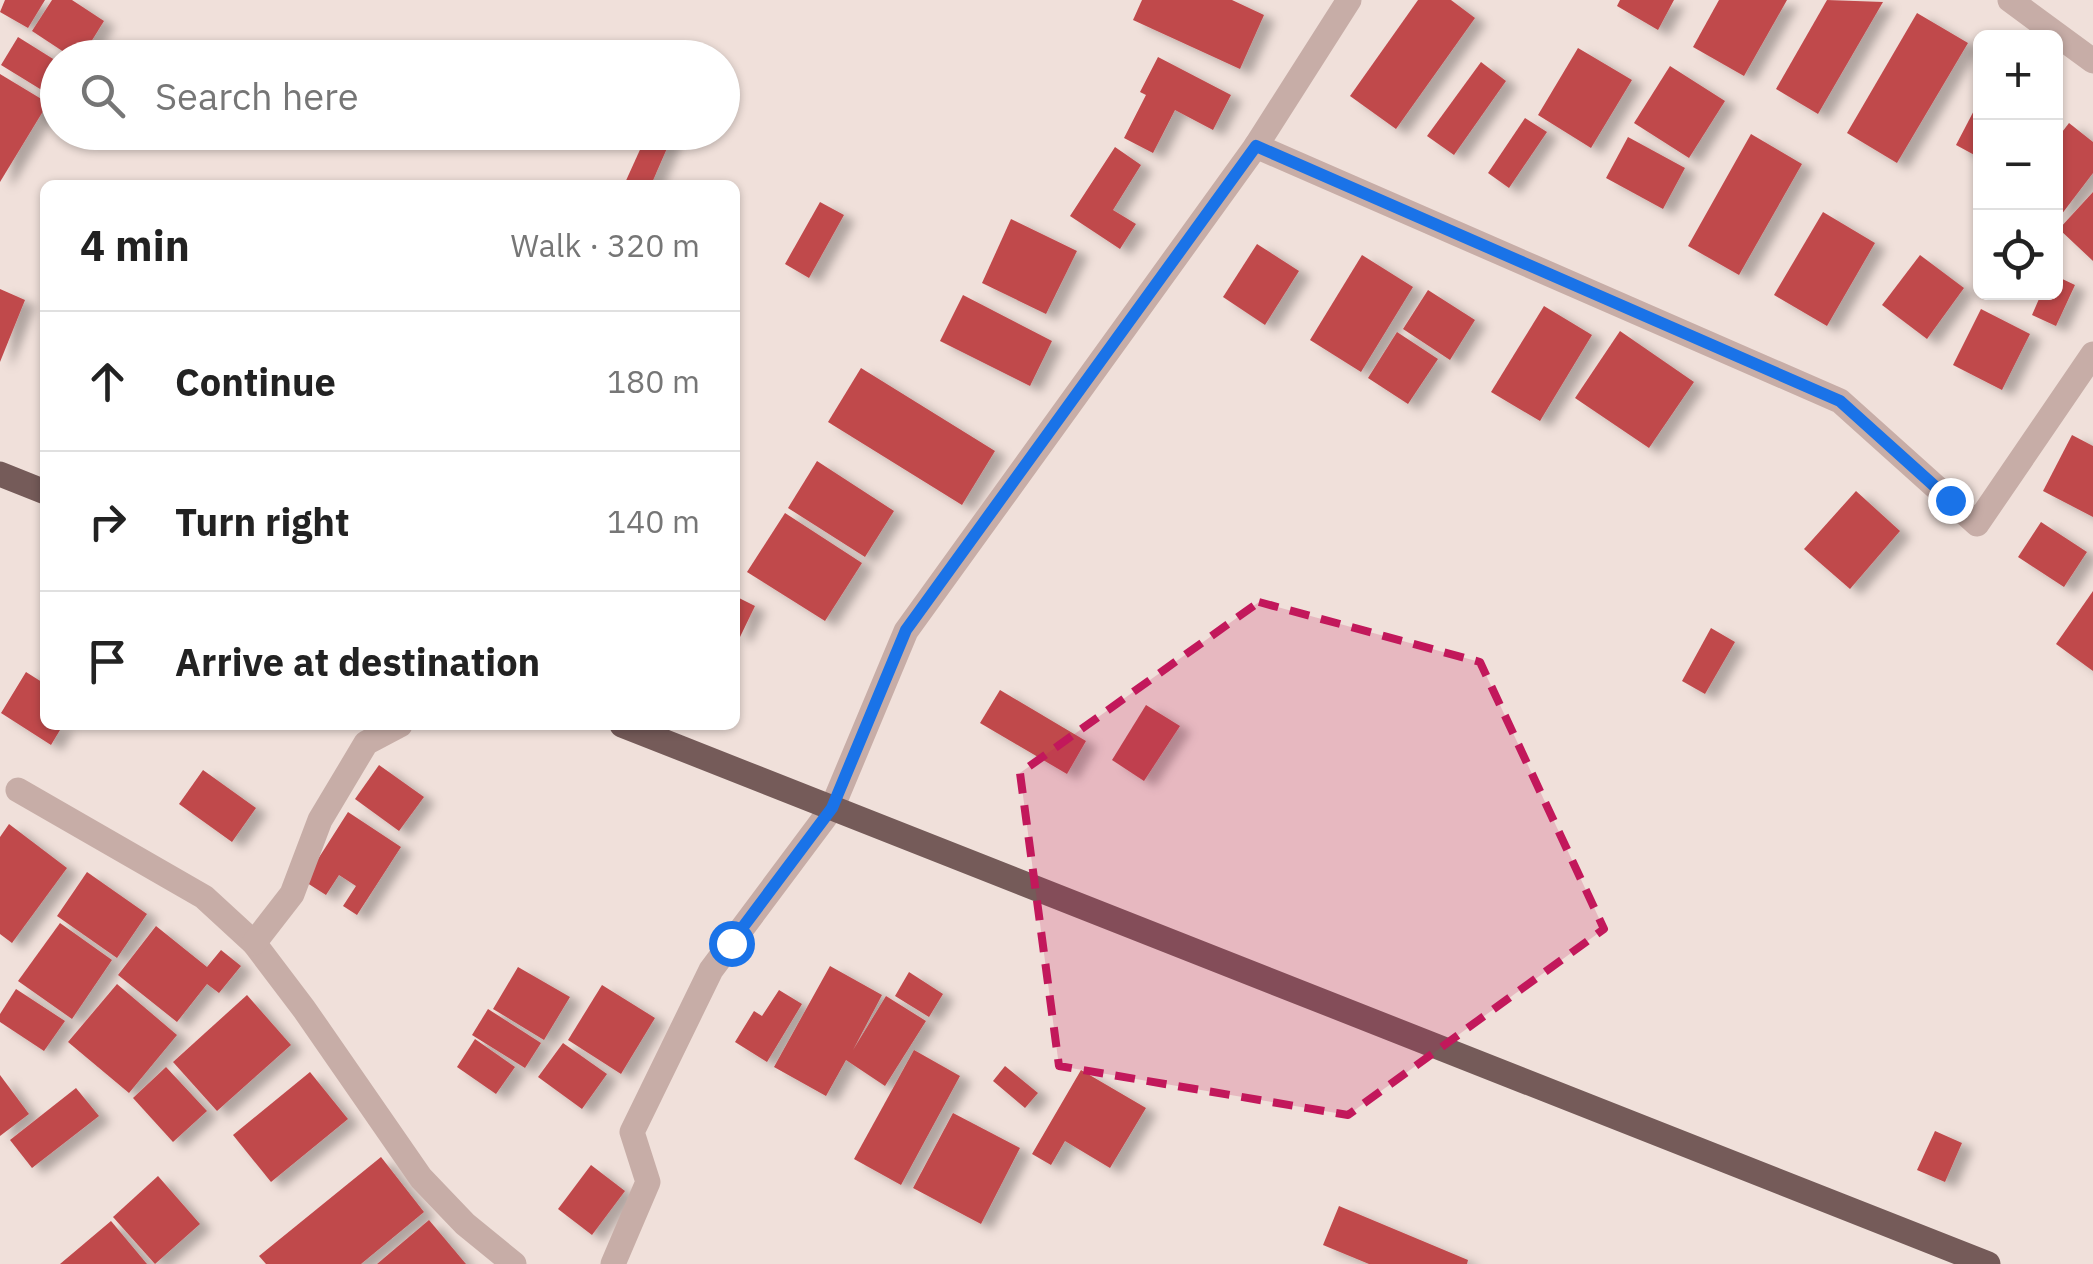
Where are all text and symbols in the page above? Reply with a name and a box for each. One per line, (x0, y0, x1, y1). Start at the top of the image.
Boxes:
map controls (1973, 30, 2063, 300)
button: + (1973, 30, 2063, 120)
search box (40, 40, 740, 150)
icon: search (75, 68, 130, 123)
text: Search here (155, 71, 359, 120)
button: − (1973, 120, 2063, 210)
button: locate (1973, 210, 2063, 300)
text: 4 min (80, 218, 190, 273)
text: Walk · 320 m (511, 224, 700, 266)
icon: ahead (80, 354, 135, 409)
text: Continue (175, 357, 336, 406)
text: 180 m (607, 360, 700, 402)
route end (1928, 478, 1974, 524)
icon: right (80, 494, 135, 549)
text: Turn right (175, 497, 350, 546)
text: 140 m (607, 500, 700, 542)
icon: arrive (80, 634, 135, 689)
text: Arrive at destination (175, 637, 540, 686)
route start (709, 921, 755, 967)

